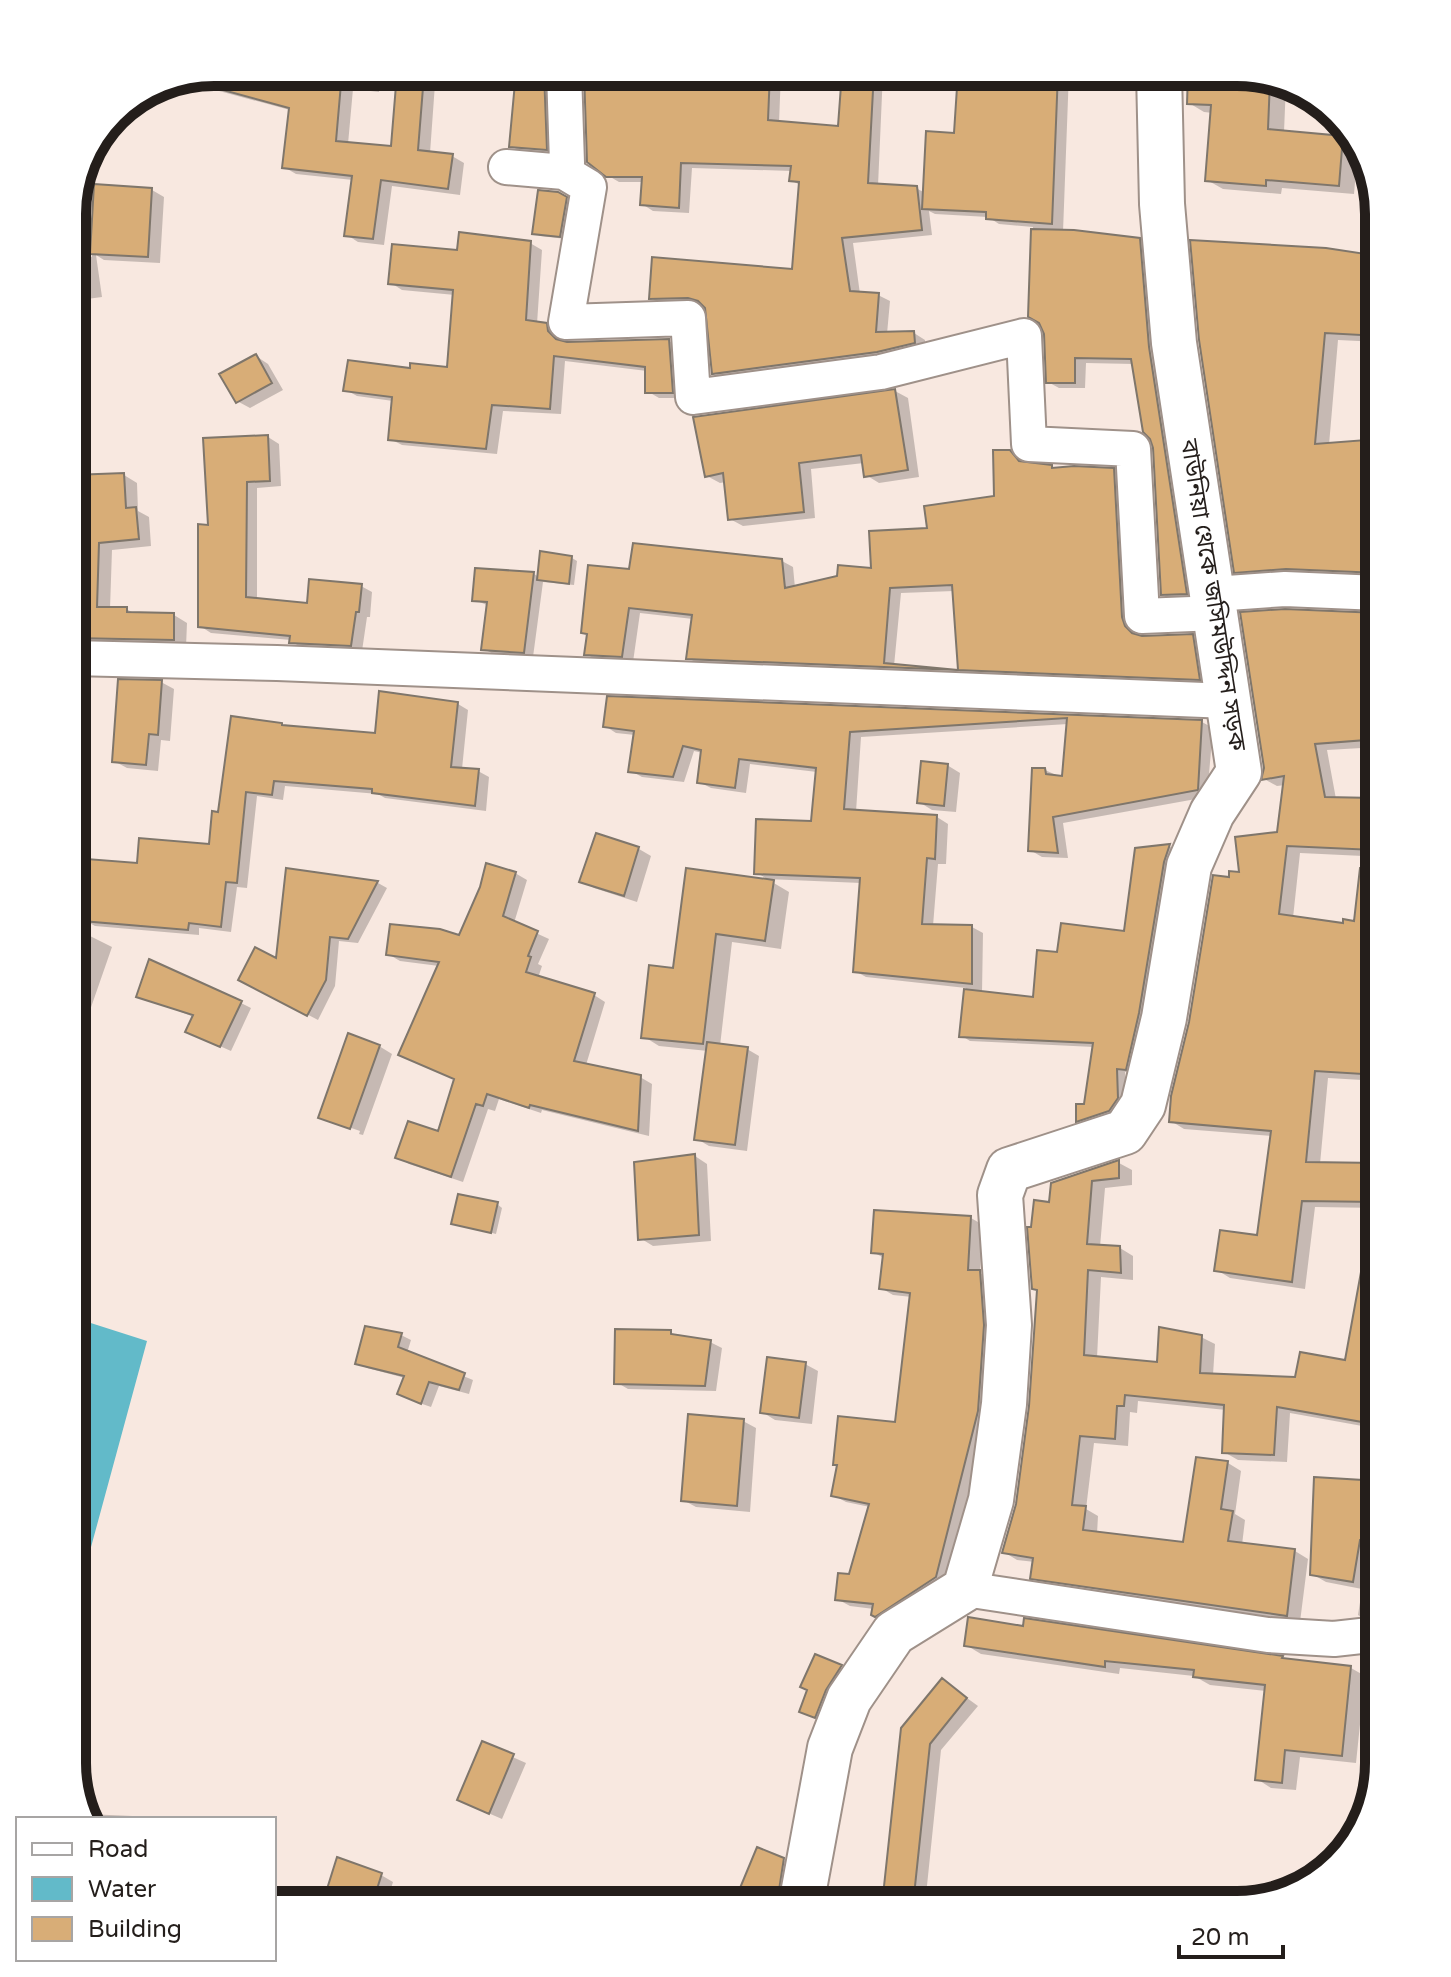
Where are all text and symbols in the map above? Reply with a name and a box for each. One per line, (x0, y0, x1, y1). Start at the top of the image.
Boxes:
street label: বাউনিয়া থেকে জসিমউদ্দিন সড়ক (1174, 436, 1252, 754)
legend (16, 1817, 276, 1961)
text: Road (88, 1835, 148, 1864)
text: Water (88, 1875, 157, 1904)
scale bar (1179, 1909, 1283, 1959)
text: Building (88, 1915, 182, 1944)
text: 20 m (1191, 1923, 1249, 1952)

